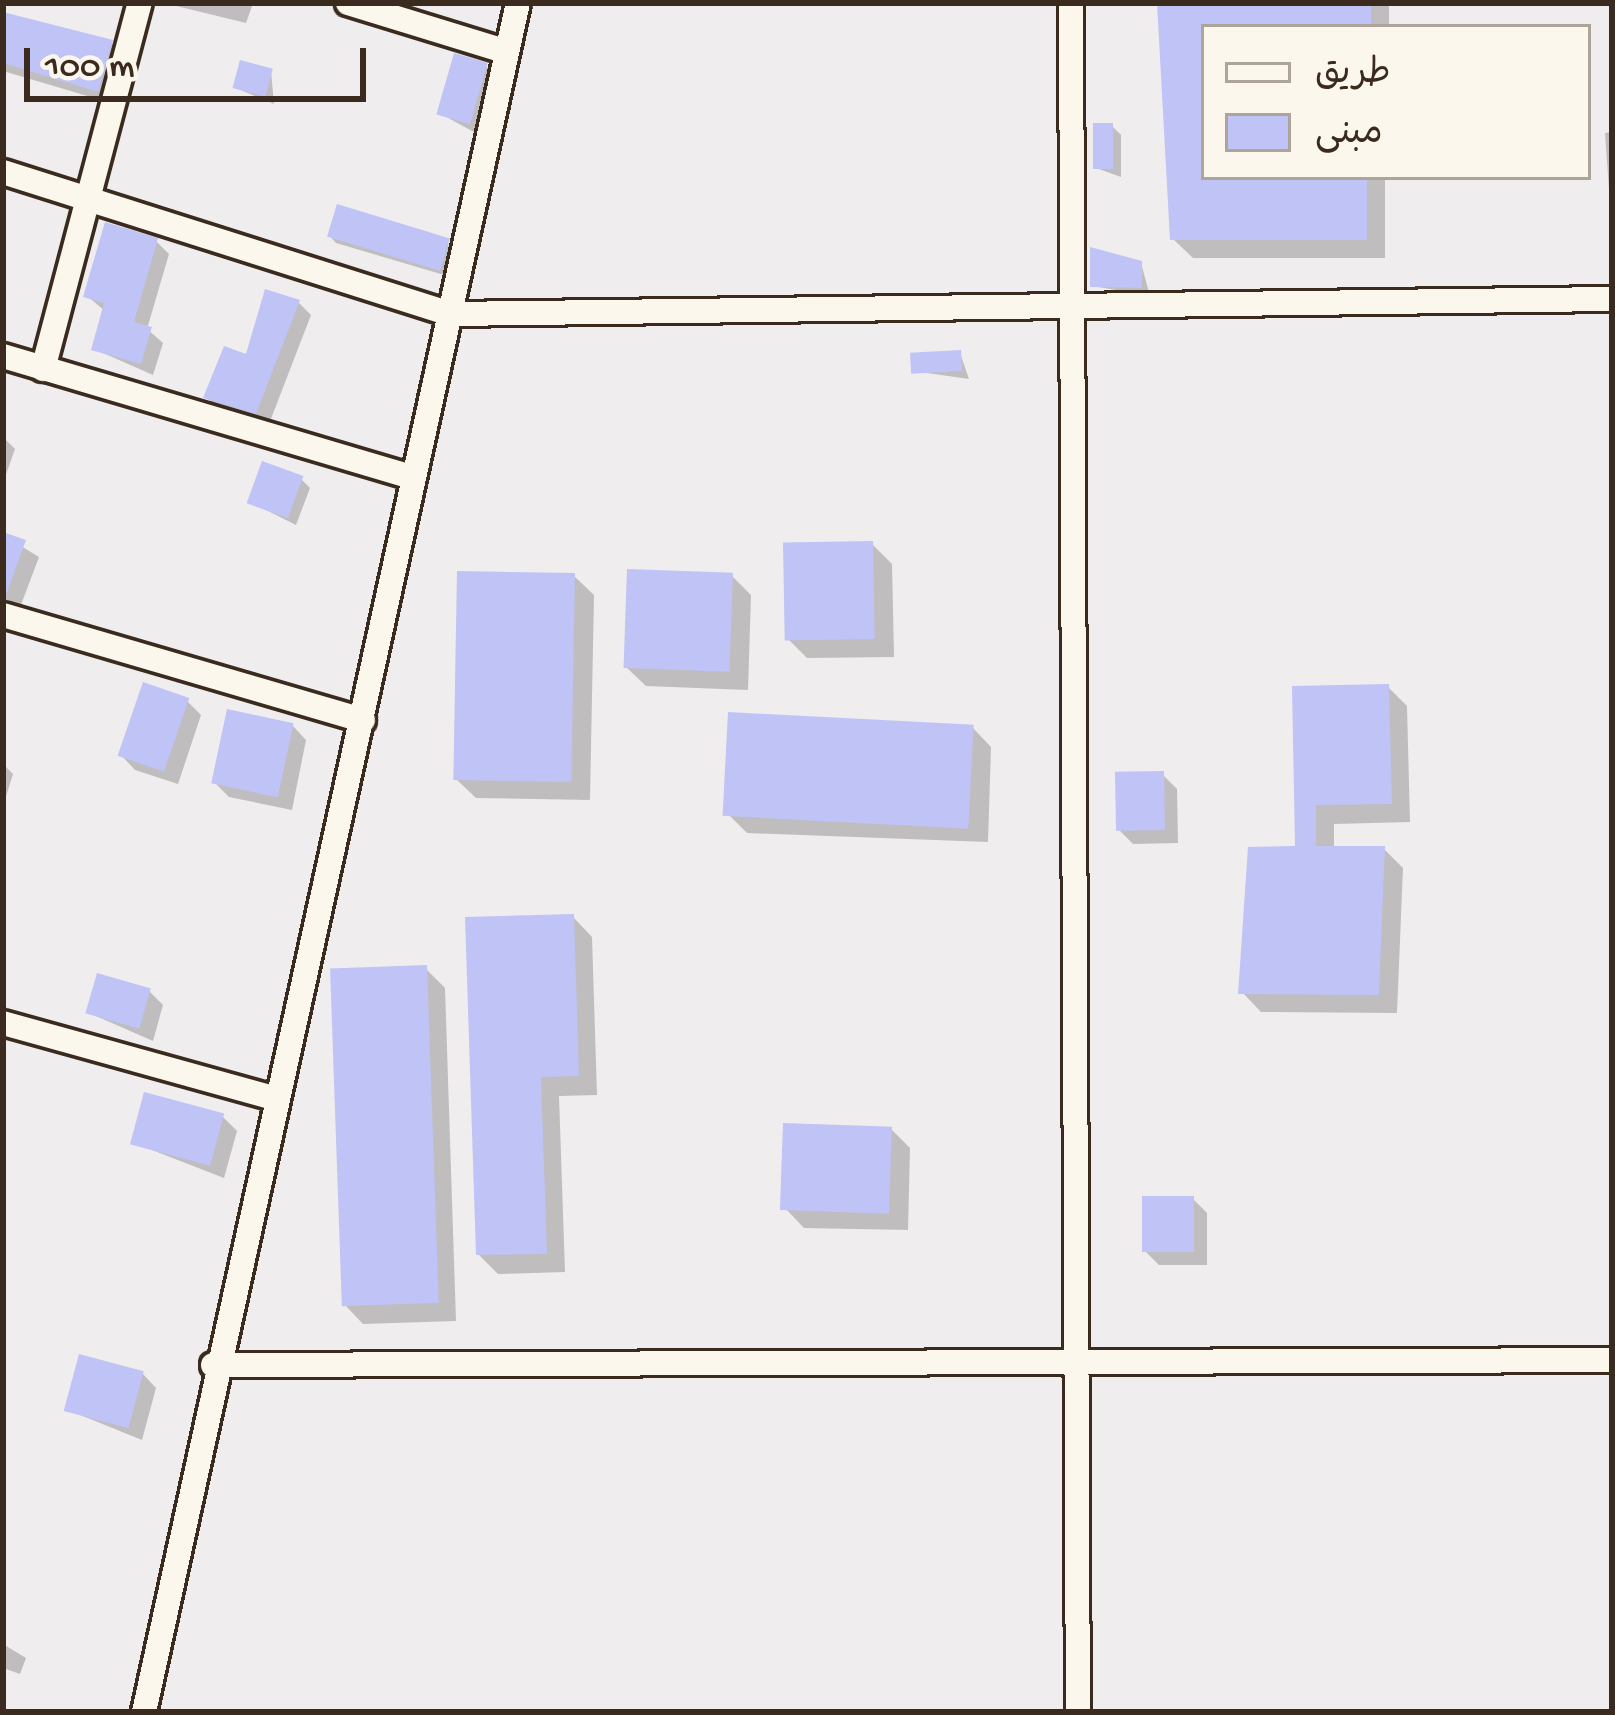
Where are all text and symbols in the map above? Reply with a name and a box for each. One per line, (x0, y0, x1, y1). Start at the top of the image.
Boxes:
scale bar (30, 24, 372, 98)
legend (1201, 24, 1591, 180)
text: 100 m (45, 47, 135, 90)
text: طريق (1315, 54, 1391, 97)
text: مبنى (1315, 114, 1383, 157)

